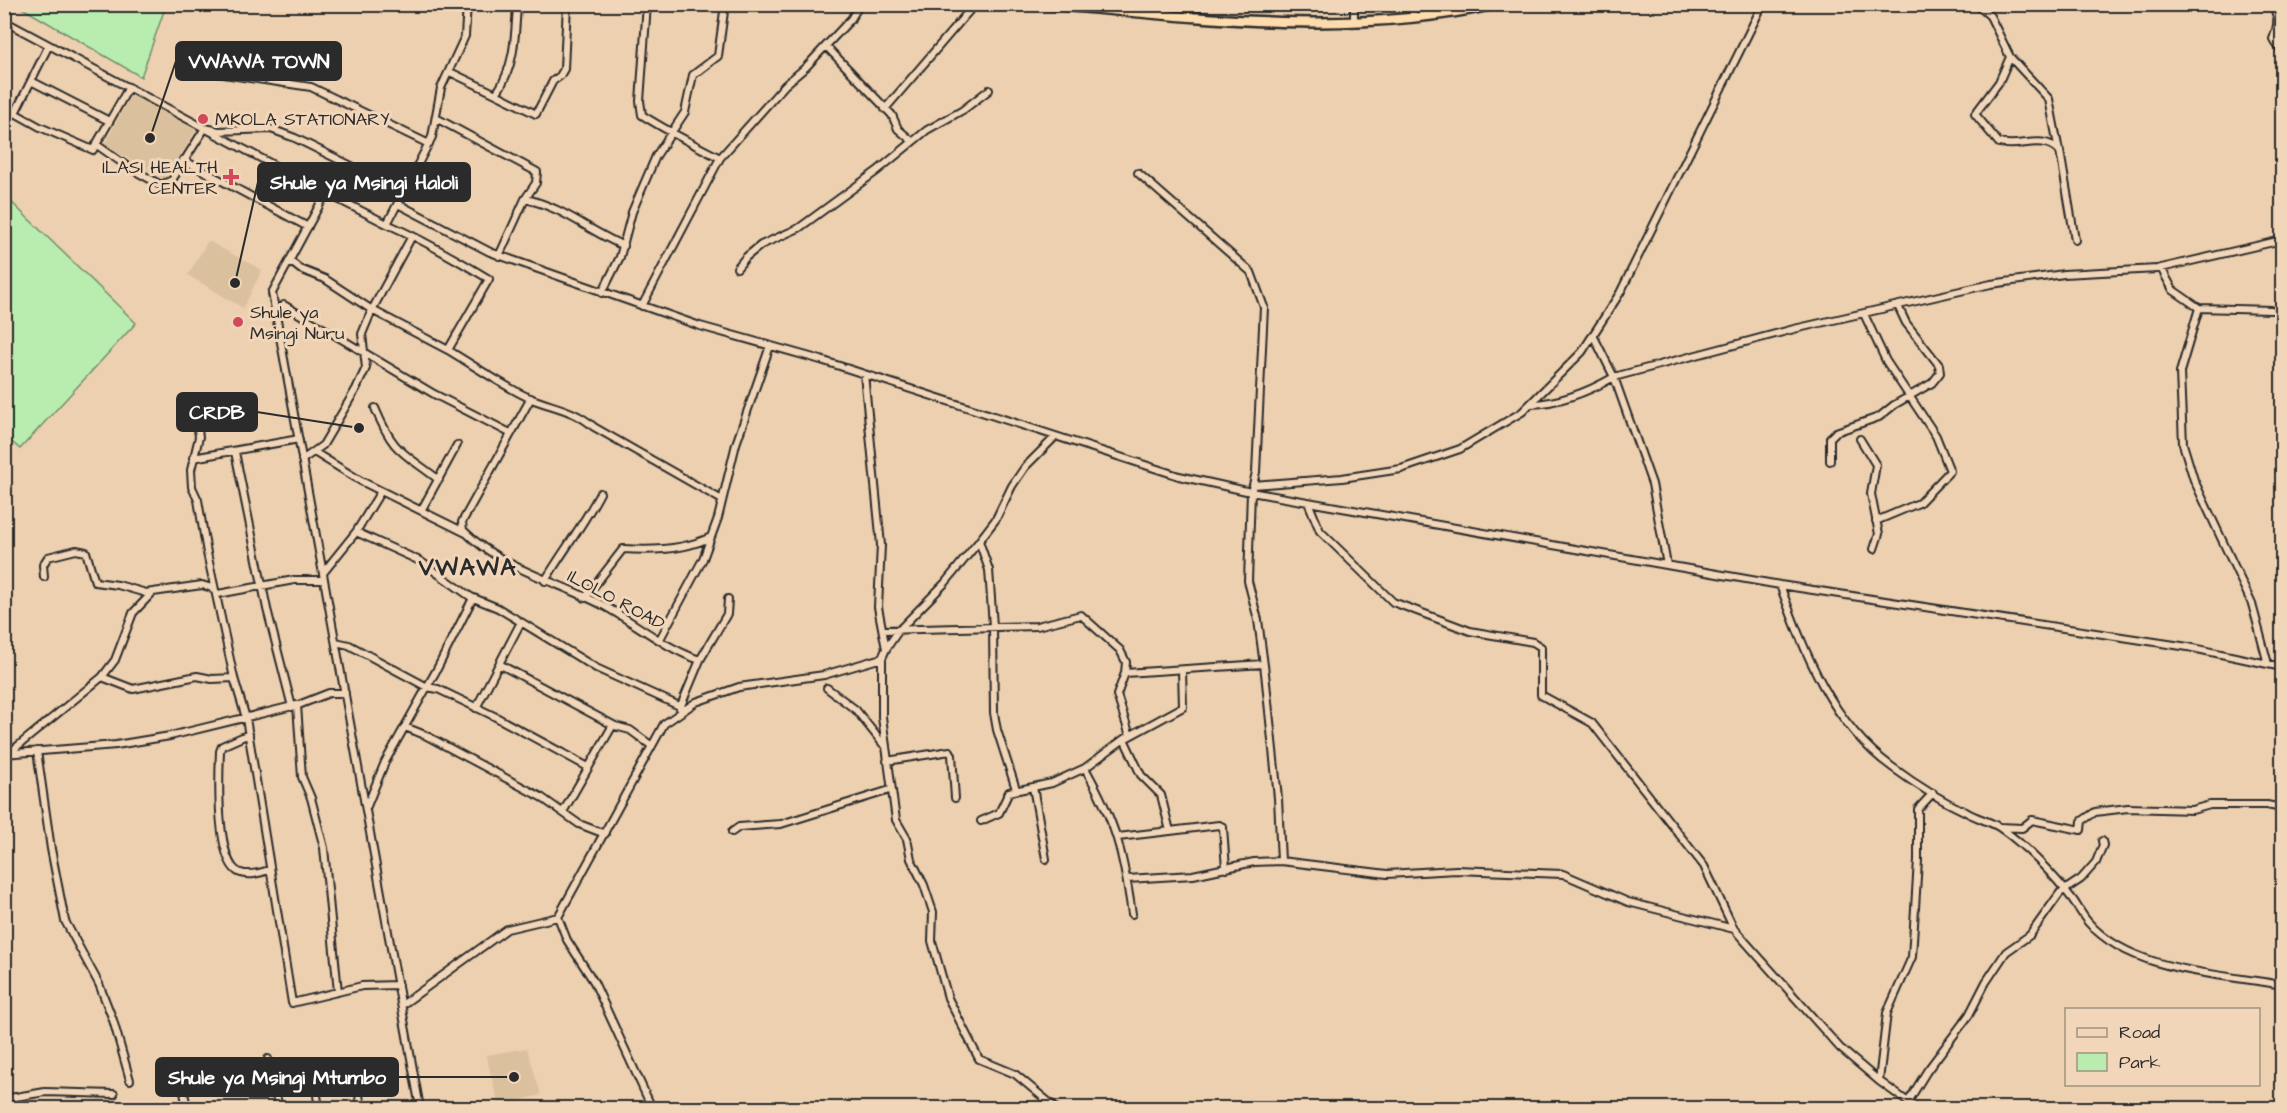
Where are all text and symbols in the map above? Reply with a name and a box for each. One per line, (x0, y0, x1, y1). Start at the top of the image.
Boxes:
callout: VWAWA TOWN (176, 42, 341, 80)
text: VWAWA TOWN (188, 48, 330, 76)
place label: MKOLA STATIONARY (215, 107, 390, 132)
marker: MKOLA STATIONARY (196, 112, 210, 126)
place label: ILASI HEALTH CENTER (102, 155, 218, 201)
callout: Shule ya Msingi Haloli (258, 163, 470, 201)
marker: ILASI HEALTH CENTER (222, 168, 240, 186)
text: Shule ya Msingi Haloli (269, 169, 459, 198)
place label: Shule ya Msingi Nuru (250, 300, 344, 347)
marker: Shule ya Msingi Nuru (231, 315, 245, 329)
callout: CRDB (177, 393, 257, 431)
text: CRDB (189, 399, 246, 427)
district label: VWAWA (418, 551, 517, 585)
street label: ILOLO ROAD (563, 564, 669, 636)
legend (2065, 1008, 2260, 1086)
text: Road (2119, 1020, 2160, 1045)
text: Park (2119, 1050, 2161, 1075)
callout: Shule ya Msingi Mtumbo (156, 1058, 398, 1096)
text: Shule ya Msingi Mtumbo (167, 1064, 387, 1093)

